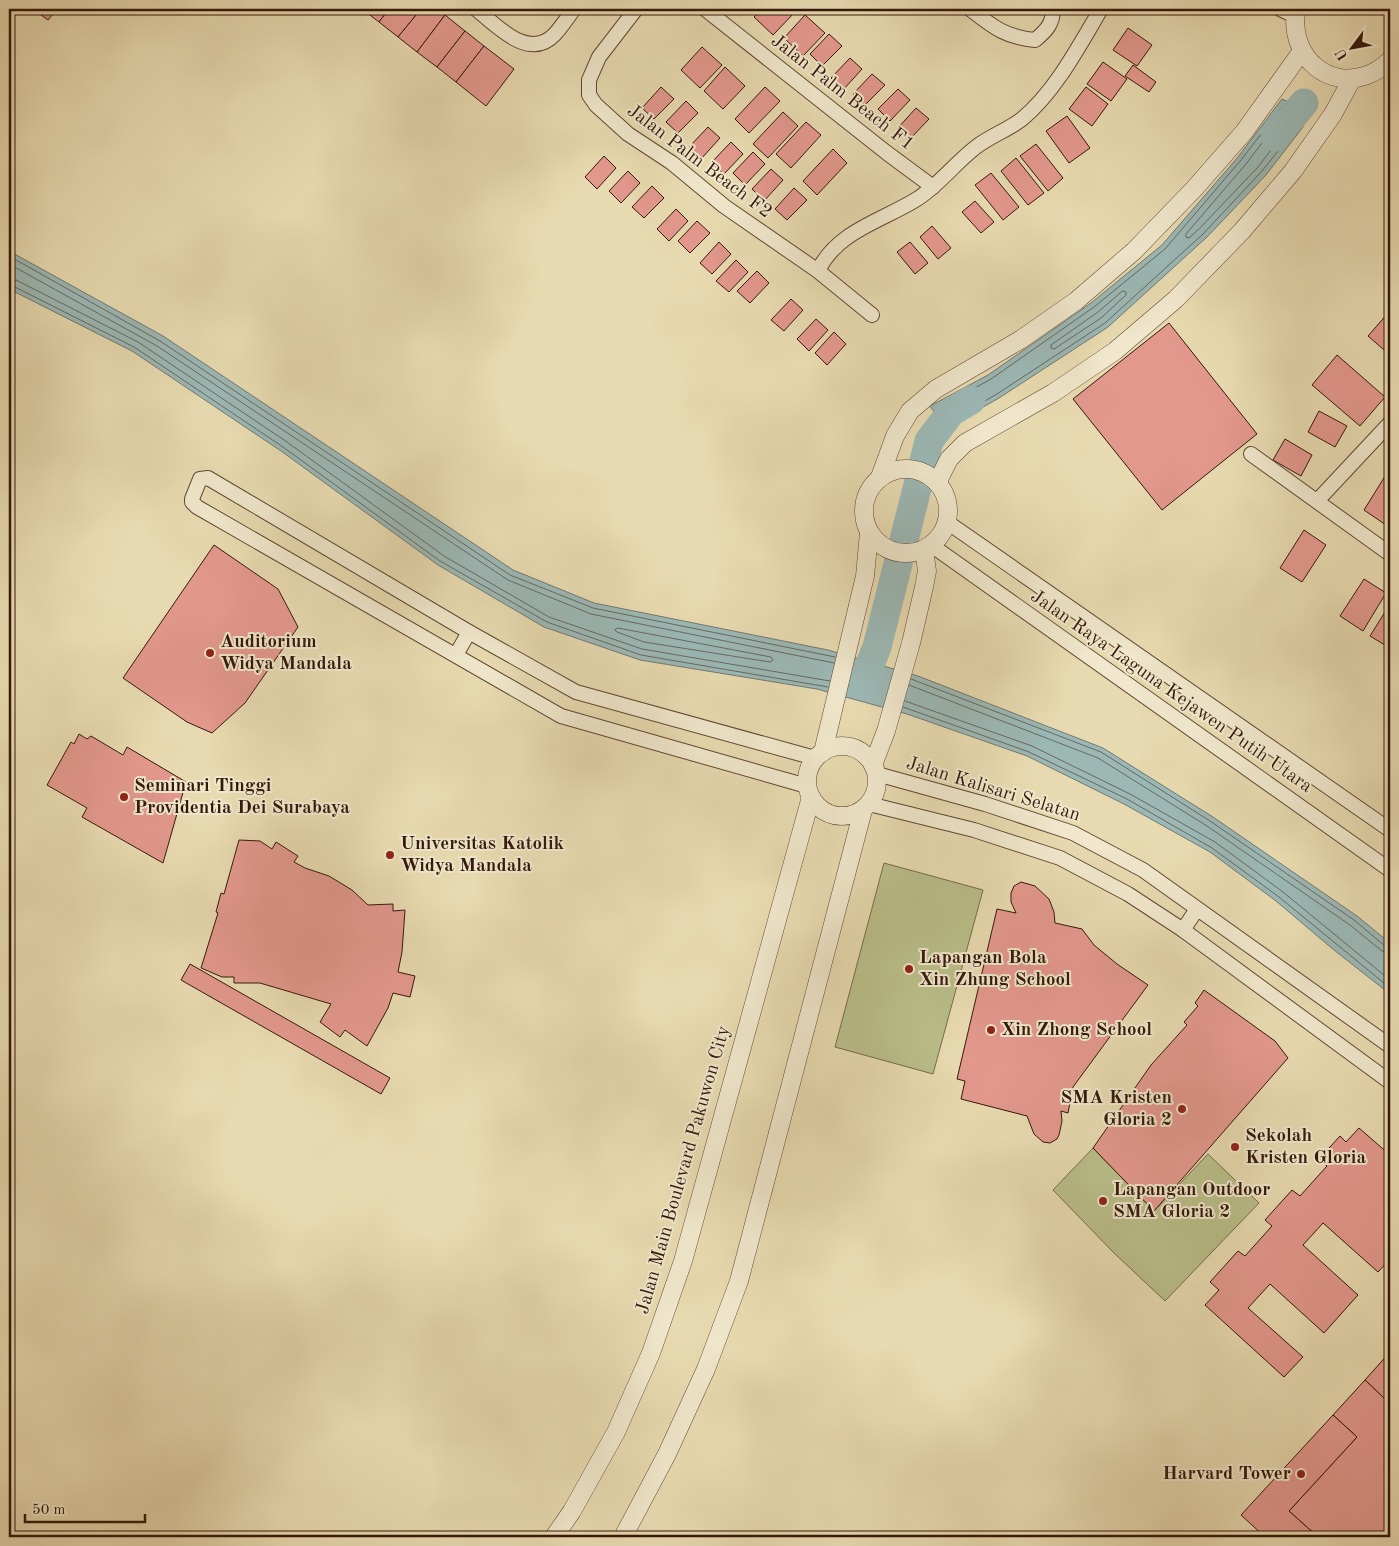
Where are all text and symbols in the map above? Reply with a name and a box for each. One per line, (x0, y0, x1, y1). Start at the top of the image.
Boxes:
north arrow (1326, 22, 1376, 72)
street label: Jalan Palm Beach F1 (767, 31, 917, 155)
text: U (1333, 46, 1351, 63)
street label: Jalan Palm Beach F2 (623, 102, 775, 222)
street label: Jalan Raya Laguna Kejawen Putih Utara (1027, 587, 1316, 797)
place label: Auditorium Widya Mandala (220, 633, 352, 674)
marker: Auditorium Widya Mandala (204, 647, 216, 659)
street label: Jalan Kalisari Selatan (904, 754, 1082, 826)
place label: Seminari Tinggi Providentia Dei Surabaya (134, 777, 350, 818)
marker: Seminari Tinggi Providentia Dei Surabaya (118, 791, 130, 803)
place label: Universitas Katolik Widya Mandala (400, 835, 565, 876)
marker: Universitas Katolik Widya Mandala (384, 849, 396, 861)
place label: Lapangan Bola Xin Zhung School (919, 949, 1071, 990)
marker: Lapangan Bola Xin Zhung School (903, 963, 915, 975)
place label: Xin Zhong School (1001, 1021, 1152, 1040)
street label: Jalan Main Boulevard Pakuwon City (634, 1024, 734, 1316)
marker: Xin Zhong School (985, 1024, 997, 1036)
place label: SMA Kristen Gloria 2 (1061, 1089, 1172, 1130)
marker: SMA Kristen Gloria 2 (1176, 1103, 1188, 1115)
place label: Sekolah Kristen Gloria (1245, 1127, 1366, 1168)
marker: Sekolah Kristen Gloria (1229, 1141, 1241, 1153)
place label: Lapangan Outdoor SMA Gloria 2 (1113, 1181, 1271, 1222)
marker: Lapangan Outdoor SMA Gloria 2 (1097, 1195, 1109, 1207)
place label: Harvard Tower (1162, 1465, 1291, 1484)
marker: Harvard Tower (1295, 1468, 1307, 1480)
scale bar (25, 1491, 145, 1523)
text: 50 m (32, 1503, 66, 1518)

